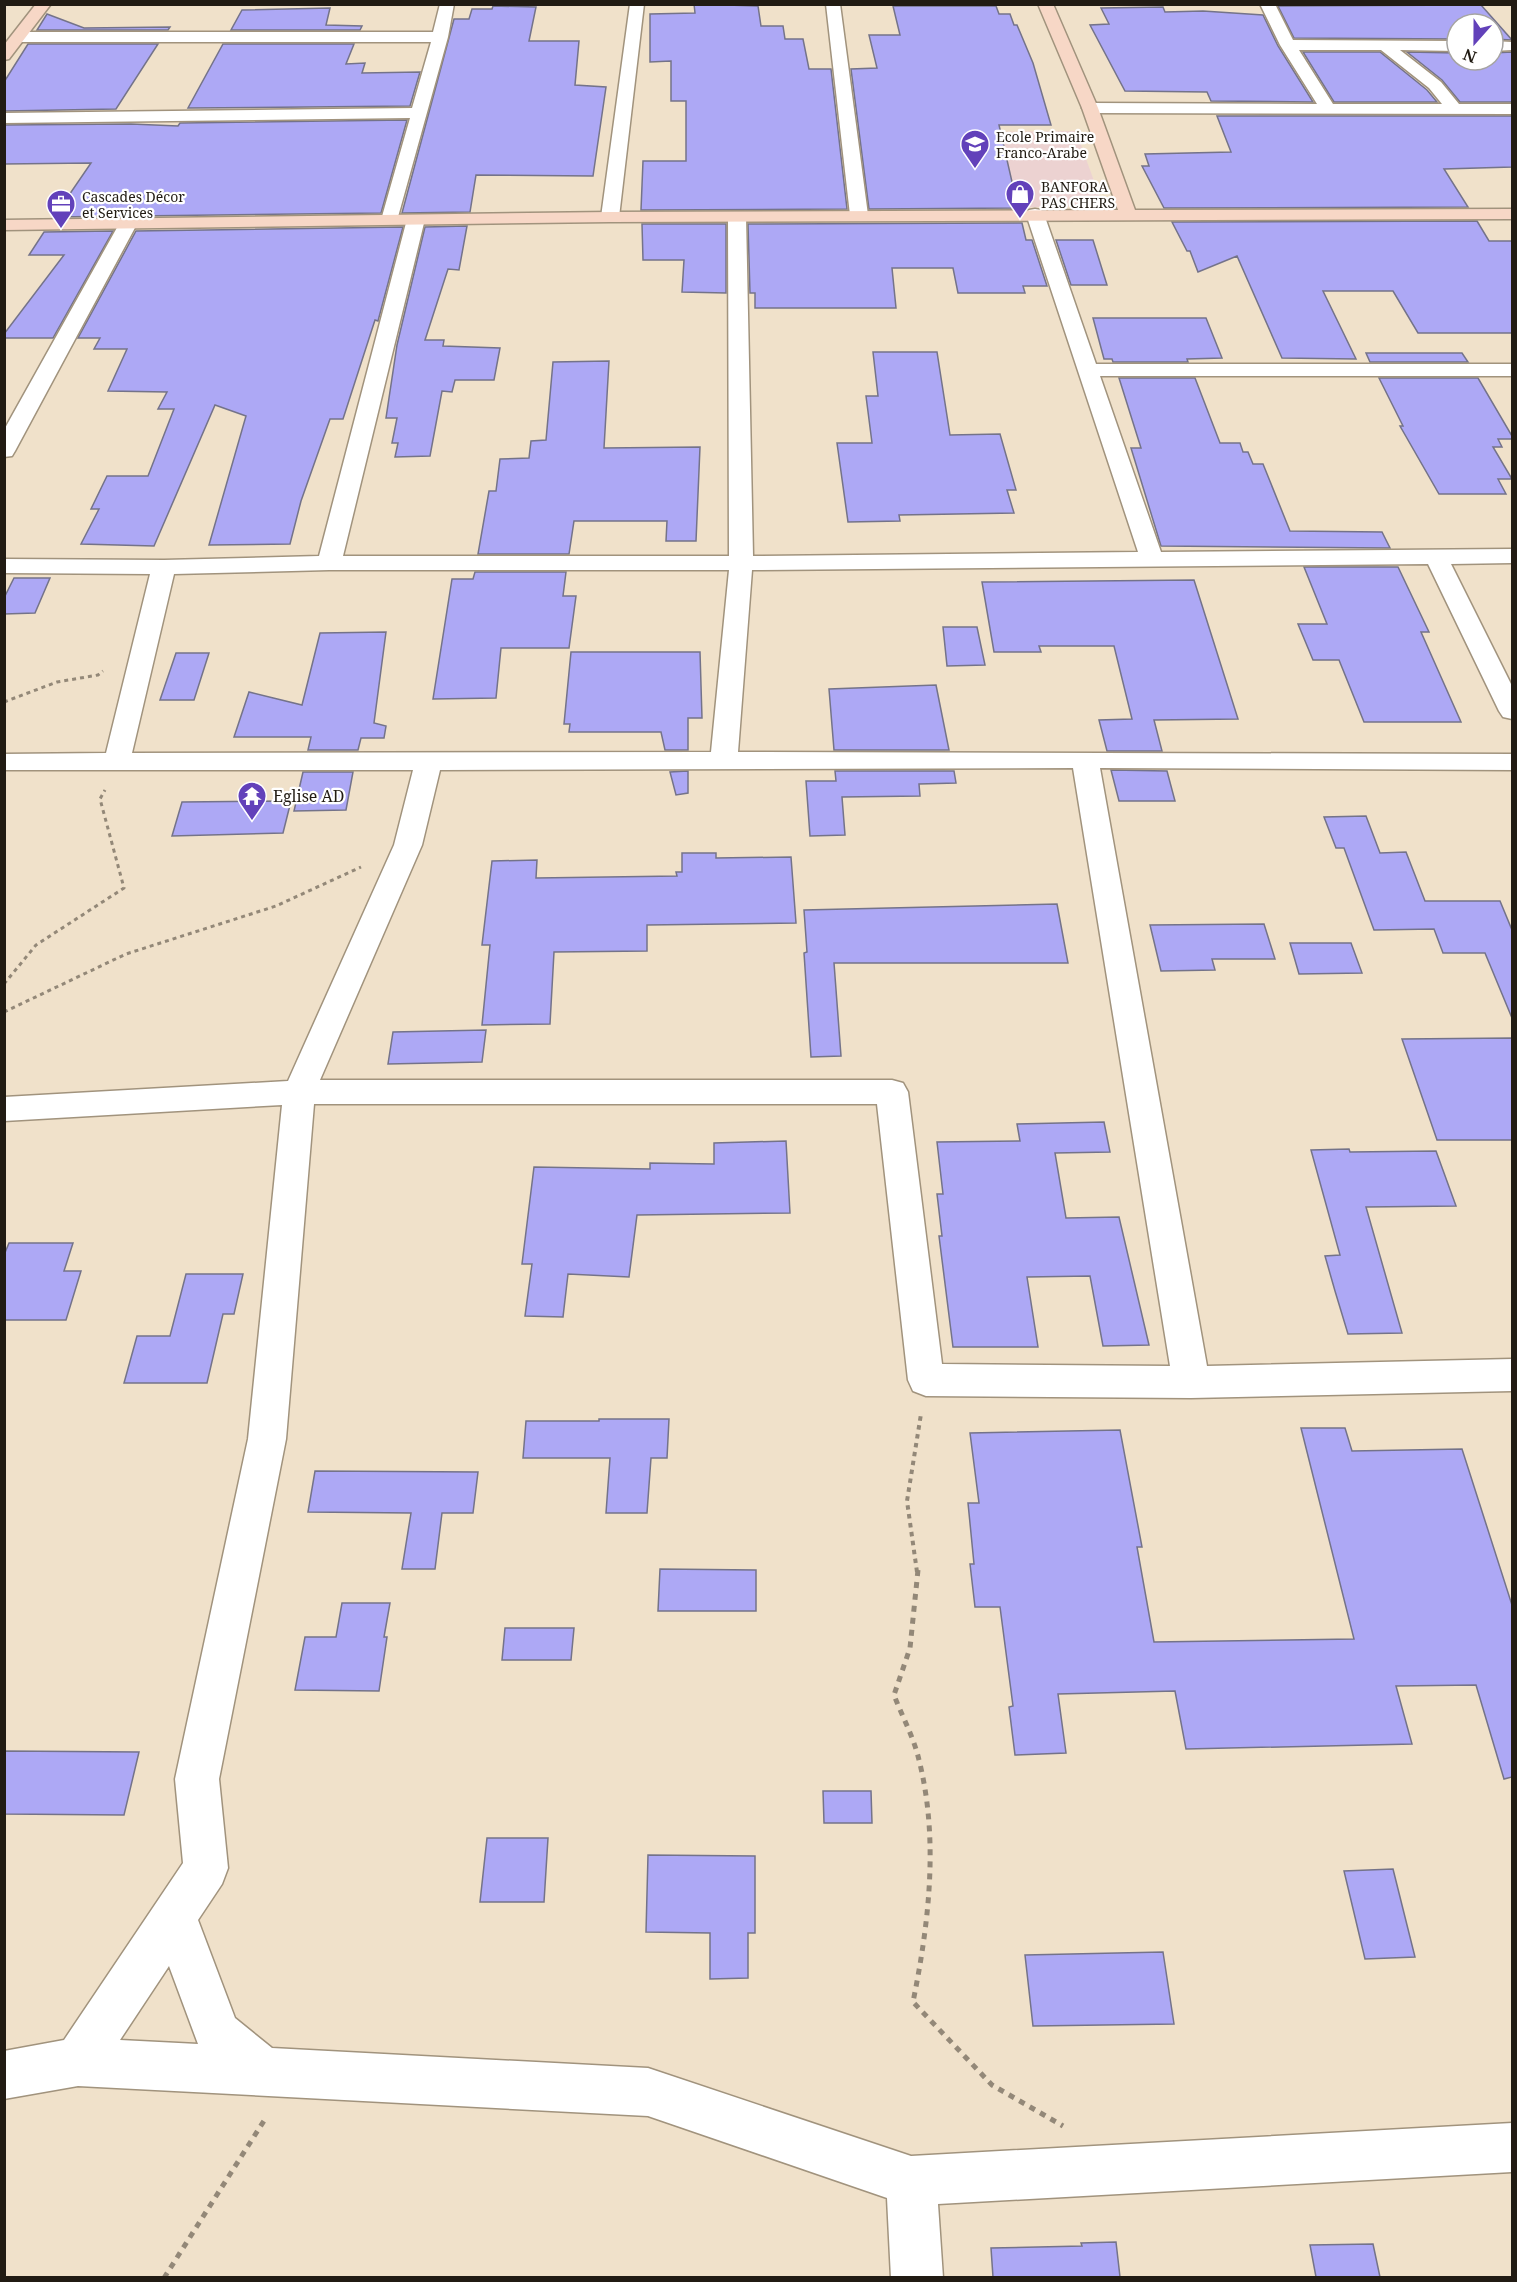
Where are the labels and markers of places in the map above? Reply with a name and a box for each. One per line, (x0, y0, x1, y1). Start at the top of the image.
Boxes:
place label: Ecole Primaire Franco-Arabe (996, 127, 1094, 162)
school or university icon: Ecole Primaire Franco-Arabe (959, 128, 991, 170)
place label: BANFORA PAS CHERS (1041, 177, 1115, 212)
shop icon: BANFORA PAS CHERS (1004, 178, 1036, 220)
place label: Cascades Décor et Services (82, 187, 185, 222)
office icon: Cascades Décor et Services (45, 188, 77, 230)
temple icon: Eglise AD (236, 780, 268, 822)
place label: Eglise AD (273, 785, 345, 807)

